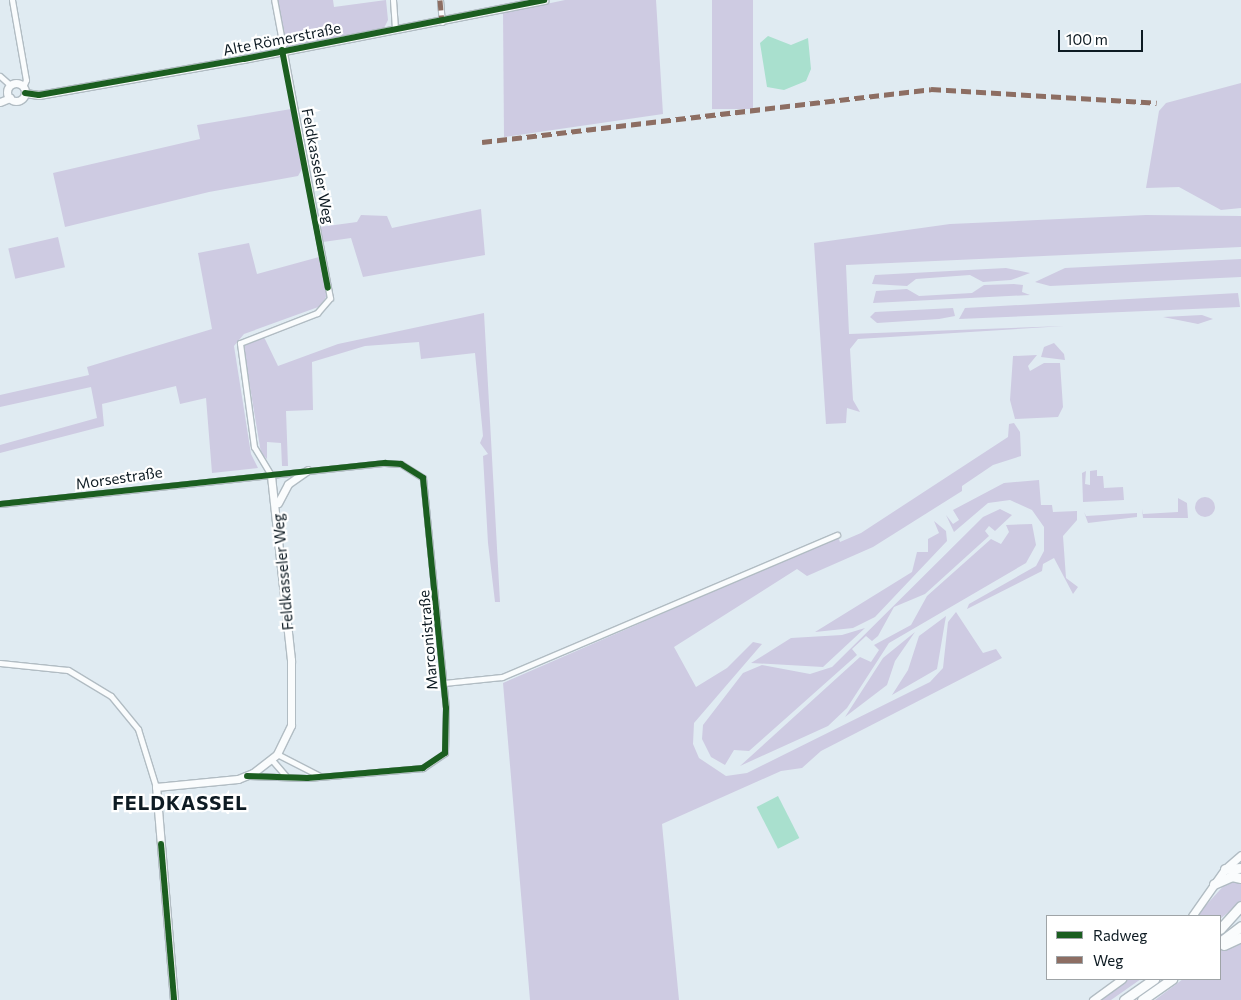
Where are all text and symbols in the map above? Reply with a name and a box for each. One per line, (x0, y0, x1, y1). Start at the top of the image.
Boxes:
street label: Alte Römerstraße (221, 19, 343, 59)
scale bar (1061, 20, 1146, 52)
text: 100 m (1066, 30, 1108, 48)
street label: Feldkasseler Weg (298, 107, 338, 225)
street label: Morsestraße (74, 463, 164, 493)
street label: Feldkasseler Weg (269, 513, 297, 631)
street label: Marconistraße (415, 589, 441, 691)
district label: FELDKASSEL (111, 790, 249, 814)
legend (1046, 915, 1221, 980)
text: Radweg (1093, 926, 1147, 944)
text: Weg (1093, 951, 1123, 969)

